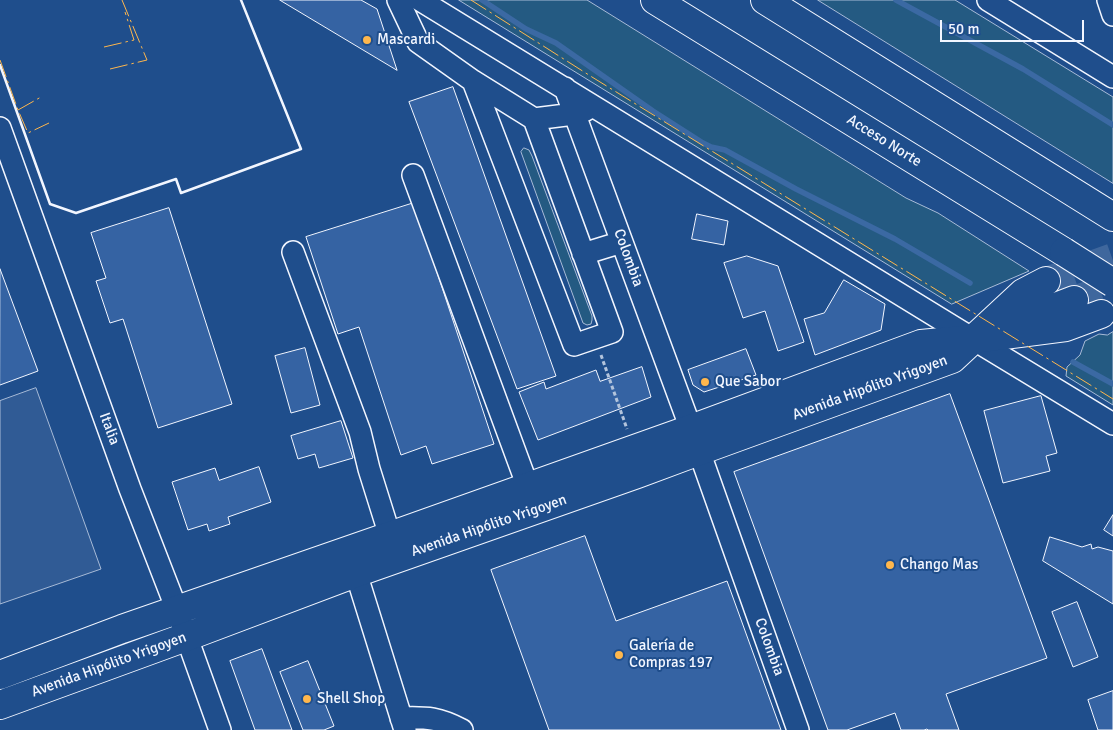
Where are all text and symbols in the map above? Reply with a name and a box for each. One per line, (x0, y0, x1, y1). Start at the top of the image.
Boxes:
scale bar (943, 10, 1087, 42)
text: 50 m (948, 20, 979, 38)
place label: Mascardi (377, 31, 435, 49)
marker: Mascardi (361, 34, 373, 46)
street label: Acceso Norte (843, 111, 925, 171)
street label: Colombia (609, 227, 647, 289)
street label: Avenida Hipólito Yrigoyen (790, 352, 950, 424)
place label: Que Sabor (715, 373, 781, 391)
marker: Que Sabor (699, 376, 711, 388)
street label: Italia (95, 410, 123, 448)
street label: Avenida Hipólito Yrigoyen (409, 491, 569, 561)
place label: Chango Mas (900, 556, 978, 574)
marker: Chango Mas (884, 559, 896, 571)
street label: Colombia (750, 616, 788, 678)
street label: Avenida Hipólito Yrigoyen (29, 629, 189, 701)
place label: Galería de Compras 197 (629, 637, 713, 672)
marker: Galería de Compras 197 (613, 649, 625, 661)
place label: Shell Shop (317, 690, 385, 708)
marker: Shell Shop (301, 693, 313, 705)

